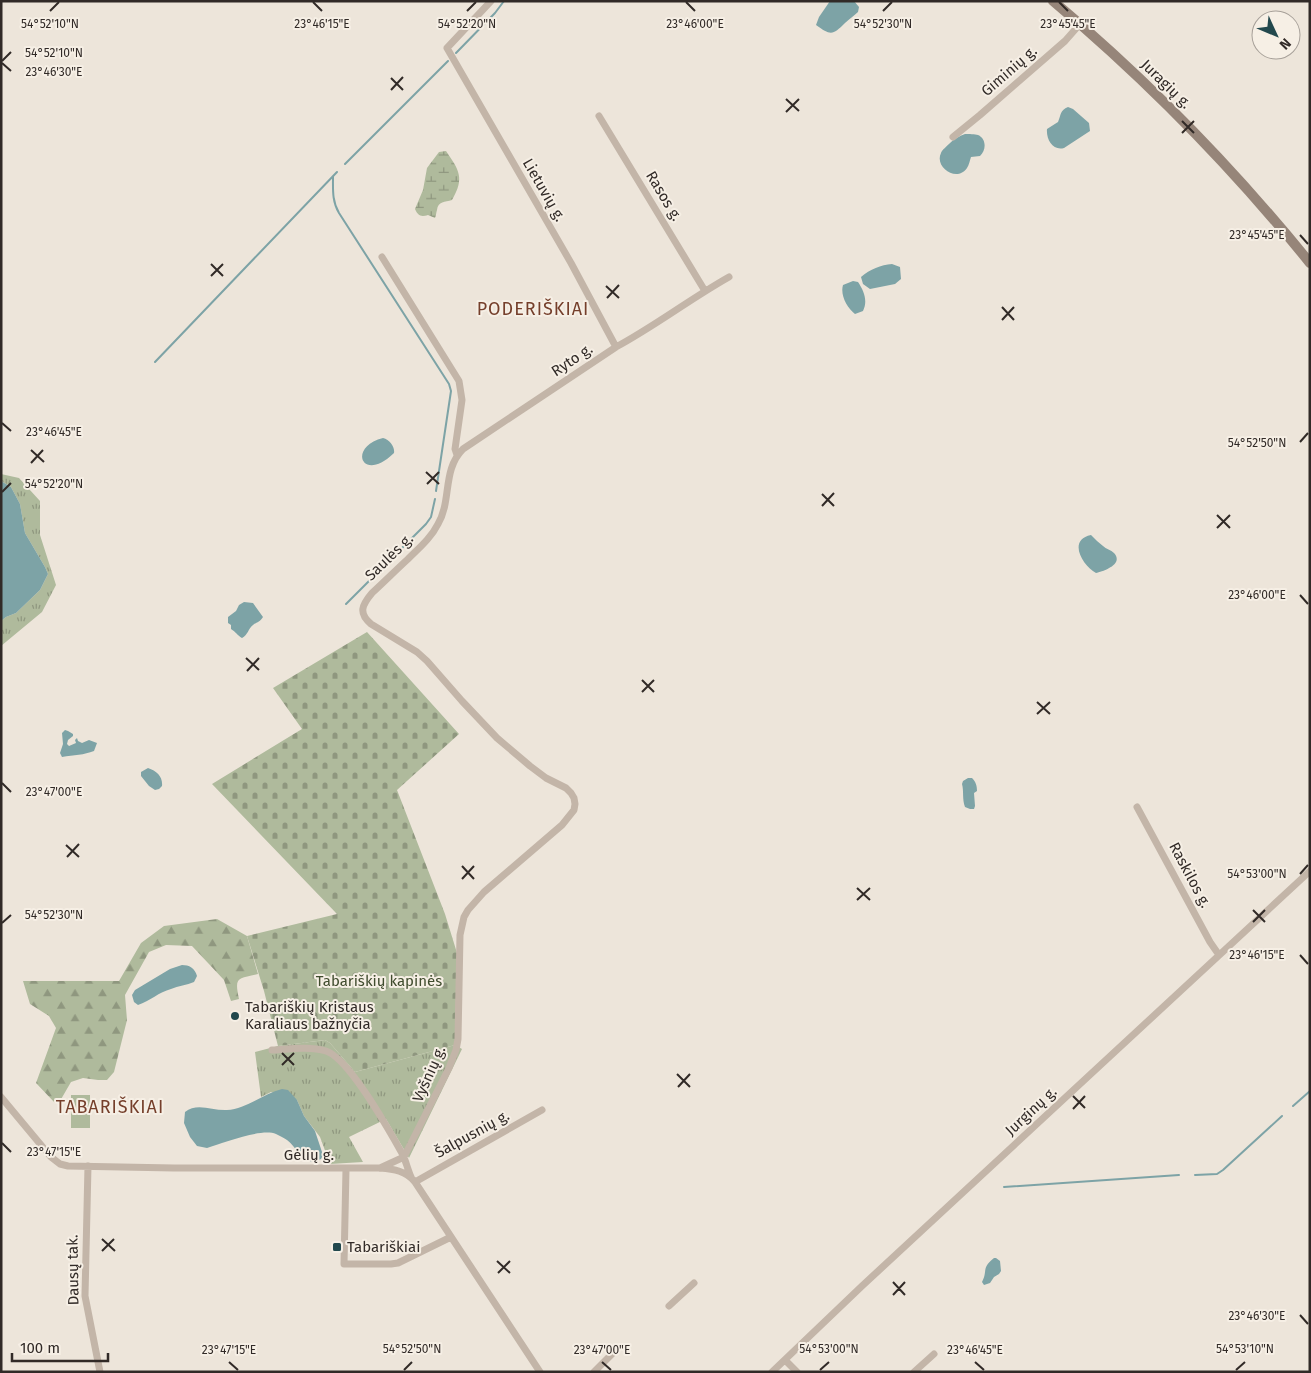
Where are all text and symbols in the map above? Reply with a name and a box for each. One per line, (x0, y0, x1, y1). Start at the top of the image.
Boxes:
north arrow (1251, 10, 1301, 60)
text: 54°52'10"N (21, 17, 79, 31)
text: 23°46'15"E (294, 17, 350, 31)
text: 54°52'20"N (438, 17, 496, 31)
text: 23°46'00"E (666, 17, 724, 31)
text: 54°52'30"N (854, 17, 912, 31)
text: 23°45'45"E (1040, 17, 1096, 31)
text: N (1276, 34, 1294, 53)
street label: Giminių g. (977, 42, 1041, 100)
text: 54°52'10"N (25, 46, 83, 60)
street label: Juragių g. (1137, 56, 1195, 112)
text: 23°46'30"E (25, 65, 83, 79)
street label: Lietuvių g. (519, 155, 569, 225)
street label: Rasos g. (642, 168, 686, 224)
text: 23°45'45"E (1229, 228, 1285, 242)
district label: PODERIŠKIAI (477, 298, 589, 320)
street label: Ryto g. (548, 340, 596, 380)
text: 23°46'45"E (26, 425, 82, 439)
text: 54°52'50"N (1228, 436, 1286, 450)
text: 54°52'20"N (25, 477, 83, 491)
street label: Saulės g. (361, 530, 417, 584)
text: 23°46'00"E (1228, 588, 1286, 602)
text: 23°47'00"E (26, 785, 82, 799)
street label: Raskilos g. (1165, 839, 1215, 911)
text: 54°53'00"N (1227, 867, 1287, 881)
text: 54°52'30"N (25, 908, 83, 922)
text: 23°46'15"E (1229, 948, 1285, 962)
park label: Tabariškių kapinės (316, 972, 442, 990)
place label: Tabariškių Kristaus Karaliaus bažnyčia (245, 998, 374, 1033)
marker: Tabariškių Kristaus Karaliaus bažnyčia (229, 1010, 241, 1022)
street label: Vyšnių g. (409, 1043, 449, 1105)
street label: Jurginų g. (1002, 1083, 1060, 1139)
district label: TABARIŠKIAI (56, 1096, 164, 1118)
street label: Šalpusnių g. (432, 1106, 512, 1162)
text: 23°47'15"E (27, 1145, 81, 1159)
street label: Gėlių g. (284, 1146, 334, 1164)
street label: Dausų tak. (63, 1234, 83, 1306)
place label: Tabariškiai (347, 1238, 420, 1256)
marker: Tabariškiai (331, 1241, 343, 1253)
text: 23°46'30"E (1228, 1309, 1286, 1323)
scale bar (12, 1330, 109, 1362)
text: 100 m (20, 1339, 60, 1357)
text: 54°52'50"N (383, 1342, 441, 1356)
text: 54°53'00"N (799, 1342, 859, 1356)
text: 54°53'10"N (1216, 1342, 1274, 1356)
text: 23°47'15"E (202, 1343, 256, 1357)
text: 23°47'00"E (574, 1343, 630, 1357)
text: 23°46'45"E (947, 1343, 1003, 1357)

